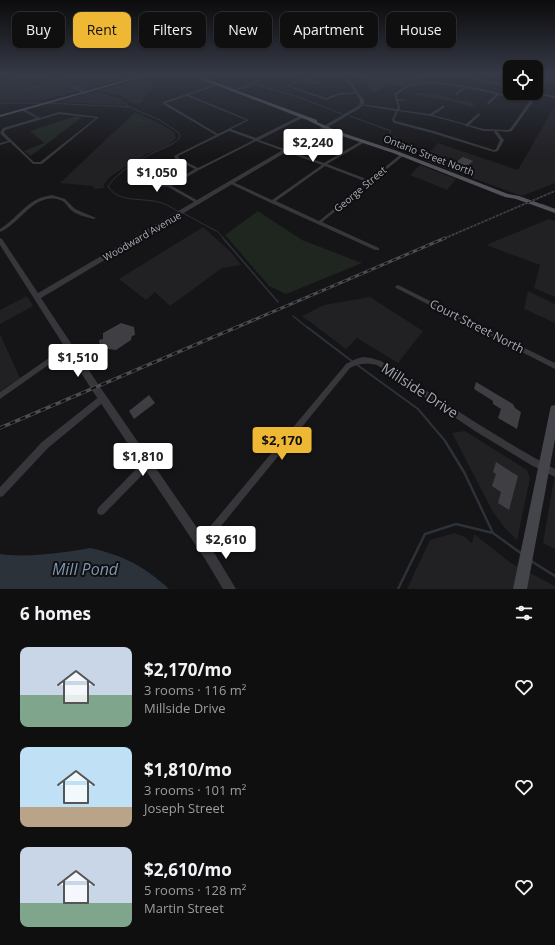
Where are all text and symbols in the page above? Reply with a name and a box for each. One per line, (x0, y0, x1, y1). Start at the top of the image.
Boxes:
chip: Buy (12, 12, 65, 48)
chip: Rent (73, 12, 131, 48)
chip: Filters (139, 12, 206, 48)
chip: New (214, 12, 272, 48)
chip: Apartment (280, 12, 378, 48)
chip: House (386, 12, 456, 48)
map controls (503, 60, 543, 100)
button: locate (503, 60, 543, 100)
pin: $2,240 (280, 129, 346, 163)
street label: Ontario Street North (382, 131, 476, 179)
text: $2,240 (293, 133, 333, 151)
pin: $1,050 (124, 159, 190, 193)
text: $1,050 (137, 163, 177, 181)
street label: George Street (331, 163, 390, 215)
street label: Woodward Avenue (100, 208, 184, 264)
street label: Court Street North (427, 295, 527, 357)
pin: $1,510 (45, 344, 111, 378)
text: $1,510 (58, 348, 98, 366)
street label: Millside Drive (378, 358, 462, 422)
pin: $2,170 (249, 427, 315, 461)
text: $2,170 (262, 431, 302, 449)
pin: $1,810 (110, 443, 176, 477)
text: $1,810 (123, 447, 163, 465)
pin: $2,610 (193, 526, 259, 560)
text: $2,610 (206, 530, 246, 548)
water label: Mill Pond (52, 558, 119, 580)
text: 6 homes (20, 602, 91, 625)
icon: filters (513, 602, 535, 624)
text: $2,170/mo (144, 658, 232, 681)
icon: home (52, 663, 100, 711)
icon: heart (513, 676, 535, 698)
text: 3 rooms · 116 m² (144, 681, 246, 699)
text: Millside Drive (144, 699, 225, 717)
text: $1,810/mo (144, 758, 232, 781)
icon: home (52, 763, 100, 811)
icon: heart (513, 776, 535, 798)
text: 3 rooms · 101 m² (144, 781, 246, 799)
text: Joseph Street (144, 799, 224, 817)
text: $2,610/mo (144, 858, 232, 881)
icon: home (52, 863, 100, 911)
icon: heart (513, 876, 535, 898)
text: 5 rooms · 128 m² (144, 881, 246, 899)
text: Martin Street (144, 899, 224, 917)

